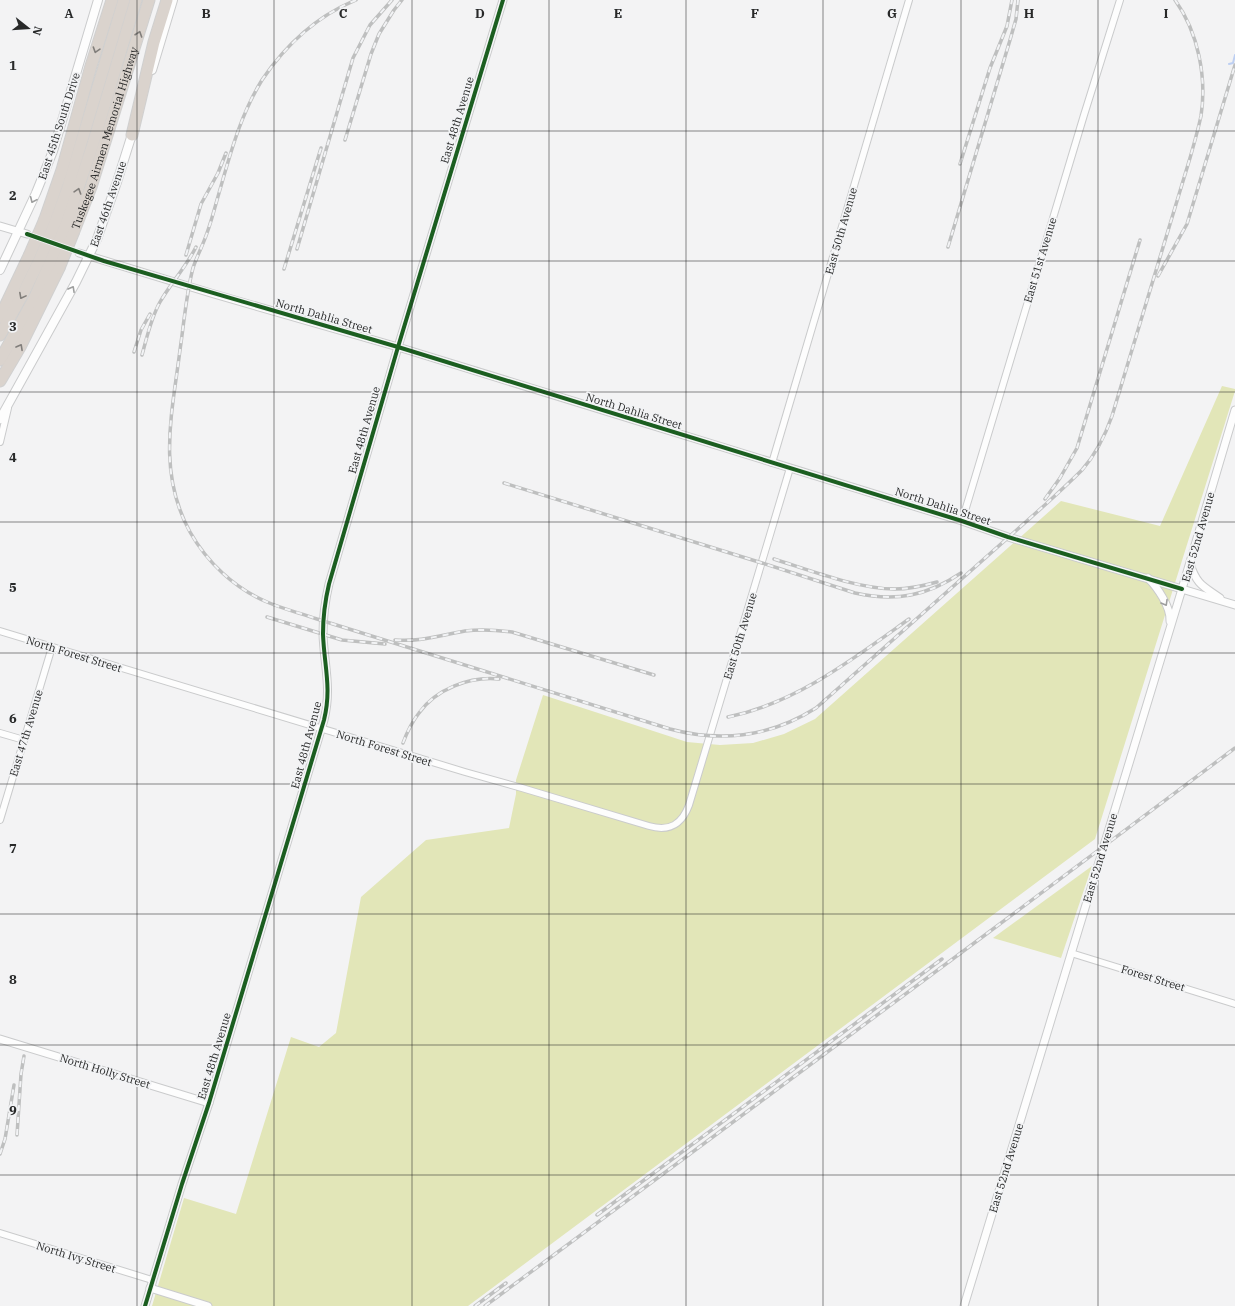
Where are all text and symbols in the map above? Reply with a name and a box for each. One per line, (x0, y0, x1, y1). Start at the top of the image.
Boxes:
text: A (64, 5, 74, 22)
text: B (201, 5, 211, 22)
text: C (339, 5, 348, 22)
text: D (475, 5, 485, 22)
text: E (614, 5, 622, 22)
text: F (751, 5, 759, 22)
text: G (887, 5, 897, 22)
text: H (1024, 5, 1035, 22)
text: I (1164, 5, 1169, 22)
north arrow (8, 8, 48, 48)
text: N (30, 25, 46, 37)
one-way arrow (134, 31, 142, 38)
street label: Tuskegee Airmen Memorial Highway (68, 45, 141, 231)
one-way arrow (92, 47, 101, 54)
text: 1 (9, 57, 17, 74)
street label: East 45th South Drive (35, 71, 83, 181)
street label: East 48th Avenue (437, 75, 477, 165)
street label: East 46th Avenue (87, 159, 129, 249)
street label: East 50th Avenue (822, 186, 860, 276)
text: 2 (9, 187, 17, 204)
one-way arrow (73, 187, 82, 194)
one-way arrow (30, 196, 38, 203)
street label: East 51st Avenue (1020, 216, 1060, 304)
one-way arrow (67, 286, 74, 293)
one-way arrow (19, 291, 27, 299)
street label: North Dahlia Street (274, 296, 374, 337)
text: 3 (9, 318, 17, 335)
one-way arrow (15, 344, 22, 351)
street label: East 48th Avenue (345, 385, 383, 475)
street label: North Dahlia Street (584, 390, 684, 432)
text: 4 (9, 449, 17, 466)
street label: North Dahlia Street (893, 484, 993, 528)
street label: East 52nd Avenue (1178, 490, 1218, 584)
text: 5 (9, 579, 17, 596)
street label: East 50th Avenue (720, 591, 760, 681)
one-way arrow (1160, 599, 1167, 606)
street label: North Forest Street (25, 633, 124, 675)
street label: East 47th Avenue (6, 688, 46, 778)
street label: East 48th Avenue (288, 700, 324, 790)
text: 6 (9, 710, 17, 727)
street label: North Forest Street (335, 727, 434, 769)
street label: East 52nd Avenue (1080, 811, 1120, 904)
text: 7 (9, 840, 17, 857)
street label: Forest Street (1119, 962, 1187, 994)
text: 8 (9, 971, 17, 988)
street label: East 48th Avenue (194, 1011, 234, 1101)
street label: North Holly Street (58, 1051, 152, 1091)
text: 9 (9, 1102, 17, 1119)
street label: East 52nd Avenue (986, 1121, 1026, 1214)
street label: North Ivy Street (35, 1238, 117, 1276)

